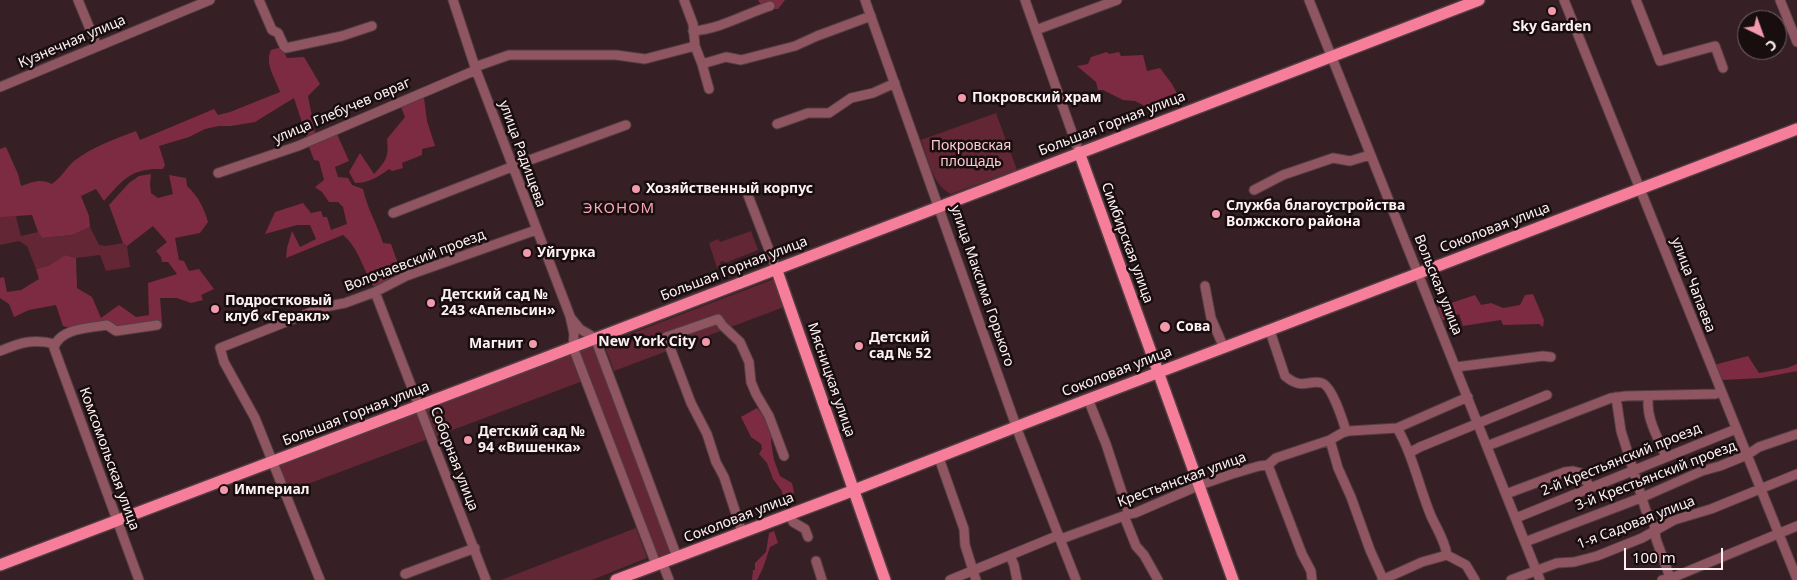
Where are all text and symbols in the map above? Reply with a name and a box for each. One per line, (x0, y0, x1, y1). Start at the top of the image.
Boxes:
marker: Sky Garden (1546, 5, 1558, 17)
north arrow (1737, 10, 1787, 60)
street label: Кузнечная улица (16, 12, 128, 72)
place label: Sky Garden (1513, 19, 1591, 35)
text: С (1762, 36, 1781, 56)
street label: улица Глебучев овраг (271, 75, 413, 147)
street label: Большая Горная улица (1036, 88, 1188, 160)
place label: Покровский храм (972, 90, 1101, 106)
marker: Покровский храм (956, 92, 968, 104)
street label: улица Радищева (495, 98, 549, 210)
park label: Покровская площадь (931, 138, 1011, 170)
street label: Симбирская улица (1097, 180, 1157, 306)
place label: Хозяйственный корпус (646, 181, 813, 197)
marker: Хозяйственный корпус (630, 183, 642, 195)
place label: Служба благоустройства Волжского района (1226, 198, 1405, 230)
street label: Соколовая улица (1438, 199, 1552, 257)
district label: ЭКОНОМ (582, 200, 656, 218)
street label: улица Максима Горького (946, 203, 1018, 369)
marker: Служба благоустройства Волжского района (1210, 208, 1222, 220)
street label: Волочаевский проезд (342, 226, 488, 296)
street label: Вольская улица (1410, 232, 1466, 338)
street label: Большая Горная улица (658, 233, 810, 305)
street label: улица Чапаева (1667, 235, 1719, 335)
place label: Уйгурка (537, 245, 596, 261)
marker: Уйгурка (521, 247, 533, 259)
place label: Детский сад № 243 «Апельсин» (441, 287, 556, 320)
place label: Подростковый клуб «Геракл» (225, 293, 332, 326)
marker: Детский сад № 243 «Апельсин» (425, 297, 437, 309)
marker: Подростковый клуб «Геракл» (209, 303, 221, 315)
place label: Сова (1176, 319, 1210, 335)
marker: Сова (1158, 320, 1172, 334)
street label: Мясницкая улица (804, 321, 858, 439)
place label: Детский сад № 52 (869, 330, 931, 362)
place label: New York City (598, 334, 696, 350)
place label: Магнит (469, 336, 523, 352)
marker: New York City (700, 336, 712, 348)
marker: Магнит (527, 338, 539, 350)
marker: Детский сад № 52 (853, 340, 865, 352)
street label: Соколовая улица (1060, 343, 1174, 401)
street label: Большая Горная улица (280, 378, 432, 450)
street label: Комсомольская улица (75, 385, 143, 533)
street label: Соборная улица (426, 405, 482, 513)
street label: 2-й Крестьянский проезд (1539, 420, 1703, 500)
place label: Детский сад № 94 «Вишенка» (478, 424, 585, 457)
marker: Детский сад № 94 «Вишенка» (462, 434, 474, 446)
street label: 3-й Крестьянский проезд (1573, 438, 1739, 514)
street label: Крестьянская улица (1115, 449, 1249, 511)
place label: Империал (234, 482, 309, 498)
marker: Империал (218, 484, 230, 496)
street label: Соколовая улица (682, 489, 796, 547)
street label: 1-я Садовая улица (1575, 493, 1697, 553)
scale bar (1627, 538, 1726, 570)
text: 100 m (1632, 547, 1676, 567)

